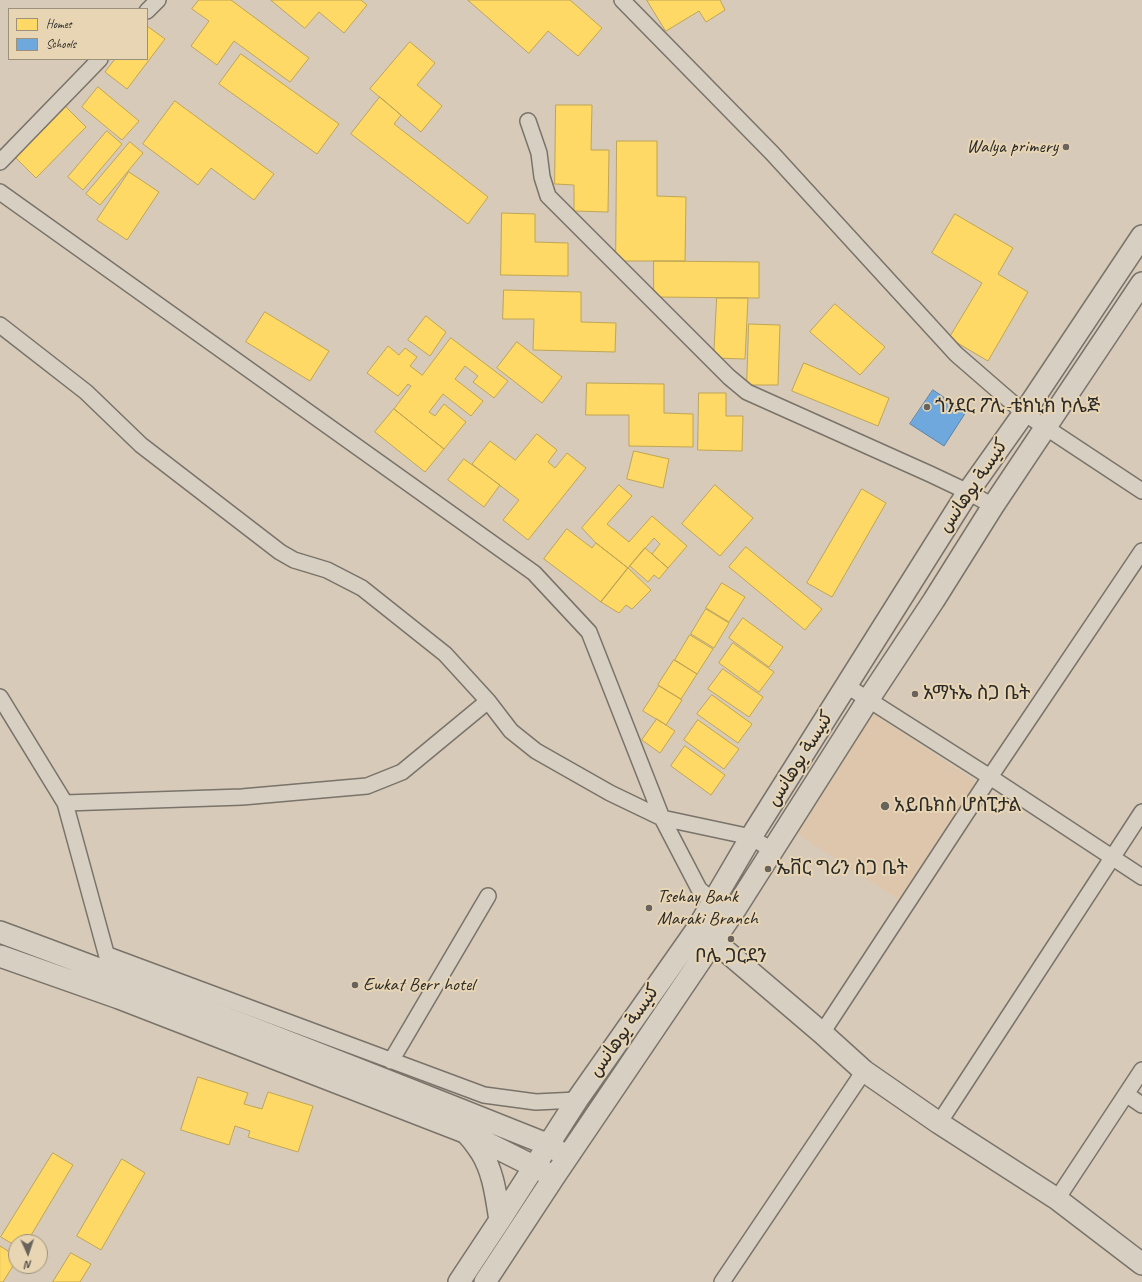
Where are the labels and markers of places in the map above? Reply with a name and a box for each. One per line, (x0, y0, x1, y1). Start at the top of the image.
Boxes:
place label: Walya primery (966, 136, 1058, 158)
marker: Walya primery (1061, 142, 1071, 152)
place label: ጎንደር ፖሊ-ቴክኒክ ኮሌጅ (935, 396, 1100, 418)
marker: ጎንደር ፖሊ-ቴክኒክ ኮሌጅ (922, 402, 932, 412)
place label: አማኑኤ ስጋ ቤት (923, 683, 1030, 705)
marker: አማኑኤ ስጋ ቤት (910, 689, 920, 699)
place label: አይቤክስ ሆስፒታል (894, 795, 1021, 817)
marker: አይቤክስ ሆስፒታል (879, 800, 891, 812)
place label: ኤቨር ግሪን ስጋ ቤት (776, 858, 908, 880)
marker: ኤቨር ግሪን ስጋ ቤት (763, 864, 773, 874)
place label: Tsehay Bank Maraki Branch (657, 886, 758, 930)
marker: Tsehay Bank Maraki Branch (644, 903, 654, 913)
marker: ቦሌ ጋርደን (726, 934, 736, 944)
place label: ቦሌ ጋርደን (695, 946, 767, 968)
place label: Ewkat Berr hotel (363, 974, 474, 996)
marker: Ewkat Berr hotel (350, 980, 360, 990)

